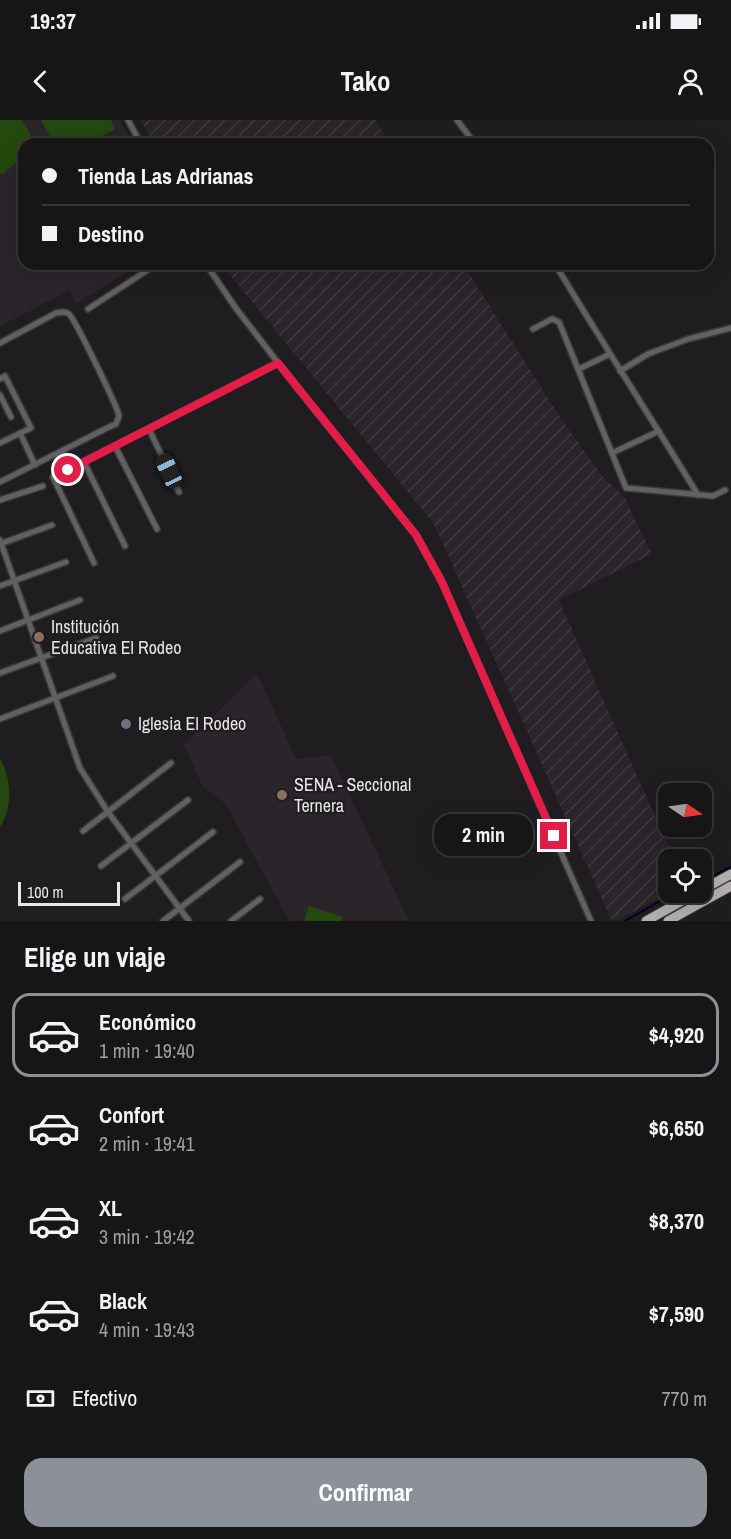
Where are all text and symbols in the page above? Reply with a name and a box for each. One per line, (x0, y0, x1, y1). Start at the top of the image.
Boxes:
text: 19:37 (30, 6, 76, 36)
text: Tako (340, 63, 391, 99)
icon: back (24, 65, 57, 98)
icon: person (674, 65, 707, 98)
text: Tienda Las Adrianas (78, 161, 254, 191)
text: Destino (78, 219, 144, 249)
car (153, 451, 185, 491)
route start (54, 456, 81, 483)
place label: Institución Educativa El Rodeo (51, 614, 181, 660)
marker: Institución Educativa El Rodeo (32, 630, 46, 644)
place label: Iglesia El Rodeo (138, 711, 246, 736)
marker: Iglesia El Rodeo (119, 717, 133, 731)
place label: SENA - Seccional Ternera (294, 772, 411, 818)
north arrow (658, 783, 712, 837)
map controls (658, 783, 712, 903)
marker: SENA - Seccional Ternera (275, 788, 289, 802)
callout: 2 min (434, 815, 533, 857)
text: 2 min (462, 821, 505, 848)
route end (540, 822, 567, 849)
button: locate (658, 849, 712, 903)
scale bar (18, 879, 120, 906)
text: 100 m (27, 881, 63, 903)
text: Elige un viaje (24, 939, 166, 975)
text: Económico (99, 1007, 196, 1037)
icon: car (27, 1008, 81, 1062)
text: $4,920 (649, 1020, 704, 1050)
text: 1 min · 19:40 (99, 1037, 195, 1064)
text: Confort (99, 1100, 164, 1130)
icon: car (27, 1101, 81, 1155)
text: $6,650 (649, 1113, 704, 1143)
text: 2 min · 19:41 (99, 1130, 195, 1157)
text: XL (99, 1193, 122, 1223)
icon: car (27, 1194, 81, 1248)
text: $8,370 (649, 1206, 704, 1236)
text: 3 min · 19:42 (99, 1223, 195, 1250)
text: Black (99, 1286, 147, 1316)
icon: car (27, 1287, 81, 1341)
text: $7,590 (649, 1299, 704, 1329)
text: 4 min · 19:43 (99, 1316, 195, 1343)
icon: cash (24, 1382, 57, 1415)
text: Efectivo (72, 1383, 137, 1413)
text: 770 m (661, 1385, 707, 1412)
button: Confirmar (24, 1458, 707, 1527)

